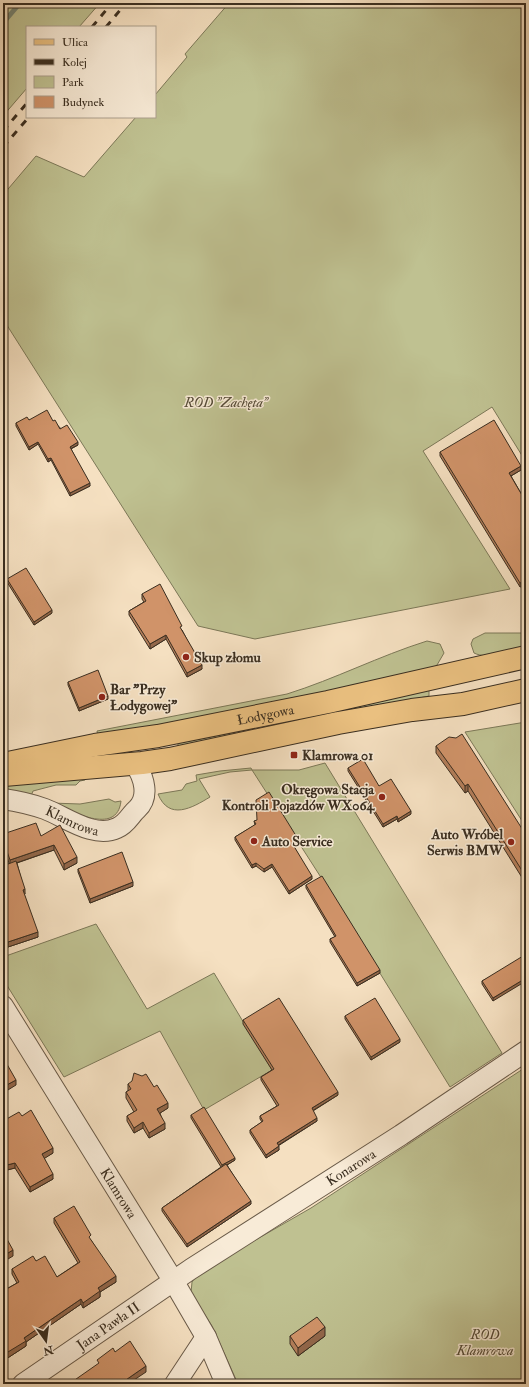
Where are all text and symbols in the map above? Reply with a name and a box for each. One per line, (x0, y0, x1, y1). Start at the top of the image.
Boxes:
legend (26, 26, 156, 118)
text: Ulica (62, 35, 89, 50)
text: Kolej (62, 55, 87, 70)
text: Park (62, 75, 84, 90)
text: Budynek (62, 95, 104, 110)
park label: ROD "Zachęta" (183, 394, 270, 411)
place label: Skup złomu (194, 649, 261, 667)
marker: Skup złomu (181, 652, 191, 662)
place label: Bar "Przy Łodygowej" (110, 681, 178, 715)
marker: Bar "Przy Łodygowej" (97, 692, 107, 702)
street label: Łodygowa (235, 700, 296, 729)
place label: Klamrowa 01 (302, 747, 373, 764)
marker: Klamrowa 01 (289, 750, 299, 760)
place label: Okręgowa Stacja Kontroli Pojazdów WX064 (222, 781, 375, 814)
marker: Okręgowa Stacja Kontroli Pojazdów WX064 (377, 792, 387, 802)
street label: Klamrowa (43, 802, 100, 839)
place label: Auto Wróbel Serwis BMW (427, 826, 504, 859)
place label: Auto Service (261, 833, 333, 850)
marker: Auto Service (249, 836, 259, 846)
marker: Auto Wróbel Serwis BMW (506, 837, 516, 847)
street label: Konarowa (323, 1145, 379, 1189)
street label: Klamrowa (97, 1165, 141, 1222)
street label: Jana Pawła II (72, 1298, 143, 1354)
north arrow (26, 1321, 66, 1361)
park label: ROD Klamrowa (456, 1326, 514, 1359)
text: N (41, 1342, 56, 1358)

